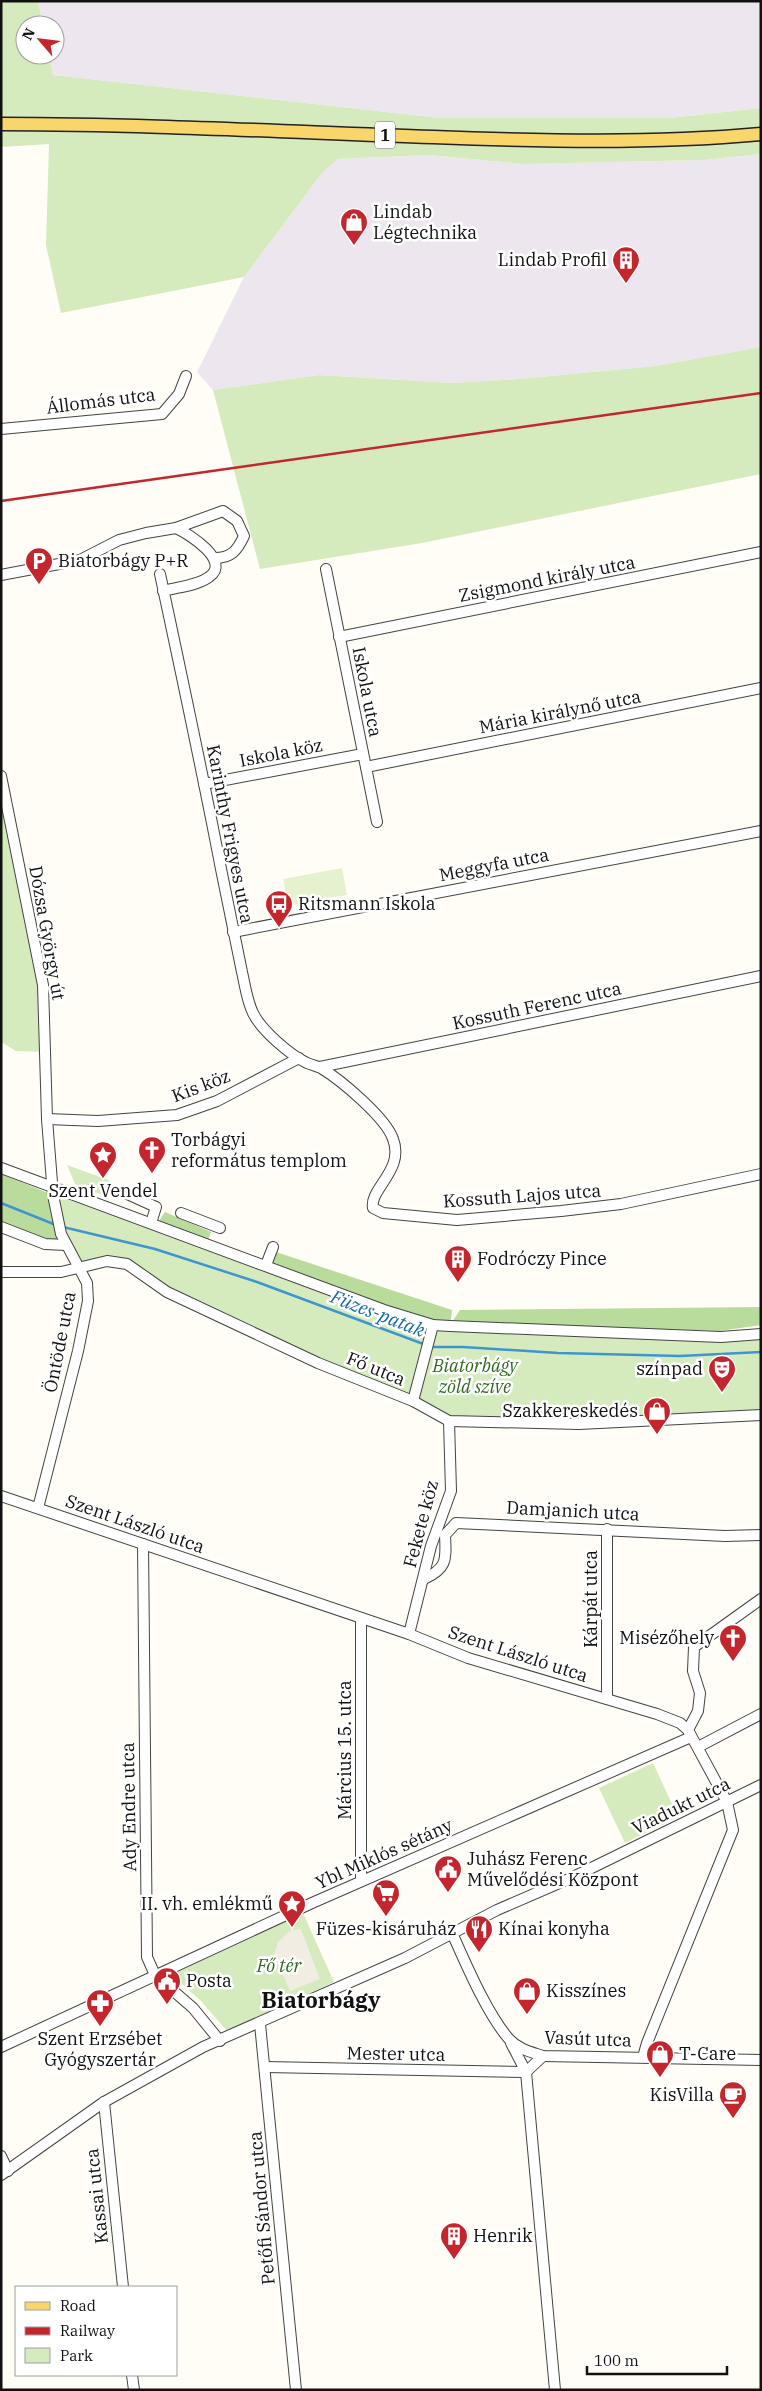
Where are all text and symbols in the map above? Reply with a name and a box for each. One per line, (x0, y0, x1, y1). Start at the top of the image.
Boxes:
north arrow (15, 15, 65, 65)
text: N (18, 25, 39, 43)
road number: 1 (375, 122, 395, 148)
place label: Lindab Légtechnika (373, 200, 477, 244)
shop icon: Lindab Légtechnika (339, 207, 369, 246)
building icon: Lindab Profil (611, 245, 641, 284)
place label: Lindab Profil (498, 248, 607, 271)
street label: Állomás utca (45, 382, 157, 419)
parking icon: Biatorbágy P+R (24, 546, 54, 585)
place label: Biatorbágy P+R (58, 549, 188, 572)
street label: Zsigmond király utca (457, 550, 637, 607)
street label: Iskola utca (347, 645, 388, 739)
street label: Mária királynő utca (477, 684, 643, 738)
street label: Iskola köz (237, 733, 324, 772)
street label: Karinthy Frigyes utca (202, 743, 259, 925)
street label: Meggyfa utca (437, 843, 551, 886)
street label: Dózsa György út (24, 864, 71, 1002)
bus stop icon: Ritsmann Iskola (264, 889, 294, 928)
place label: Ritsmann Iskola (298, 892, 436, 915)
street label: Kossuth Ferenc utca (450, 976, 624, 1035)
street label: Kis köz (168, 1064, 233, 1107)
place label: Torbágyi református templom (171, 1128, 347, 1172)
church icon: Torbágyi református templom (137, 1135, 167, 1174)
place icon: Szent Vendel (88, 1140, 118, 1179)
street label: Kossuth Lajos utca (442, 1178, 602, 1212)
place label: Szent Vendel (48, 1179, 158, 1202)
building icon: Fodróczy Pince (443, 1244, 473, 1283)
place label: Fodróczy Pince (477, 1247, 607, 1270)
water label: Füzes-patak (327, 1284, 429, 1342)
street label: Öntöde utca (38, 1289, 81, 1394)
street label: Fő utca (343, 1346, 409, 1391)
park label: Biatorbágy zöld szíve (432, 1354, 519, 1398)
theatre icon: színpad (707, 1354, 737, 1393)
place label: színpad (636, 1357, 703, 1380)
shop icon: Szakkereskedés (642, 1396, 672, 1435)
place label: Szakkereskedés (502, 1399, 638, 1422)
street label: Fekete köz (398, 1478, 443, 1570)
street label: Szent László utca (63, 1489, 208, 1558)
street label: Damjanich utca (506, 1496, 640, 1525)
street label: Kárpát utca (579, 1550, 602, 1648)
street label: Szent László utca (445, 1620, 591, 1687)
church icon: Misézőhely (718, 1623, 748, 1662)
place label: Misézőhely (619, 1626, 714, 1649)
street label: Március 15. utca (333, 1680, 356, 1820)
street label: Ady Endre utca (116, 1742, 141, 1872)
street label: Viadukt utca (628, 1772, 734, 1839)
street label: Ybl Miklós sétány (312, 1813, 456, 1894)
place label: Juhász Ferenc Művelődési Központ (467, 1847, 639, 1891)
public building icon: Juhász Ferenc Művelődési Központ (433, 1854, 463, 1893)
supermarket icon: Füzes-kisáruház (371, 1878, 401, 1917)
place icon: II. vh. emlékmű (277, 1889, 307, 1928)
place label: II. vh. emlékmű (141, 1892, 273, 1915)
restaurant icon: Kínai konyha (464, 1914, 494, 1953)
place label: Füzes-kisáruház (316, 1917, 456, 1940)
place label: Kínai konyha (498, 1917, 610, 1940)
park label: Fő tér (256, 1954, 302, 1977)
public building icon: Posta (152, 1966, 182, 2005)
place label: Posta (186, 1969, 232, 1992)
shop icon: Kisszínes (512, 1976, 542, 2015)
place label: Kisszínes (546, 1979, 626, 2002)
district label: Biatorbágy (261, 1985, 381, 2014)
pharmacy icon: Szent Erzsébet Gyógyszertár (85, 1988, 115, 2027)
street label: Vasút utca (544, 2025, 632, 2052)
place label: Szent Erzsébet Gyógyszertár (38, 2027, 162, 2071)
shop icon: T-Care (645, 2039, 675, 2078)
street label: Mester utca (346, 2041, 446, 2066)
place label: T-Care (679, 2042, 736, 2065)
cafe icon: KisVilla (718, 2080, 748, 2119)
place label: KisVilla (649, 2083, 714, 2106)
street label: Petőfi Sándor utca (243, 2130, 280, 2286)
street label: Kassai utca (80, 2147, 113, 2245)
building icon: Henrik (439, 2221, 469, 2260)
place label: Henrik (473, 2224, 533, 2247)
legend (15, 2286, 178, 2376)
text: Road (60, 2296, 96, 2315)
text: Railway (60, 2321, 115, 2340)
scale bar (587, 2344, 727, 2376)
text: Park (60, 2346, 93, 2365)
text: 100 m (594, 2351, 639, 2370)

